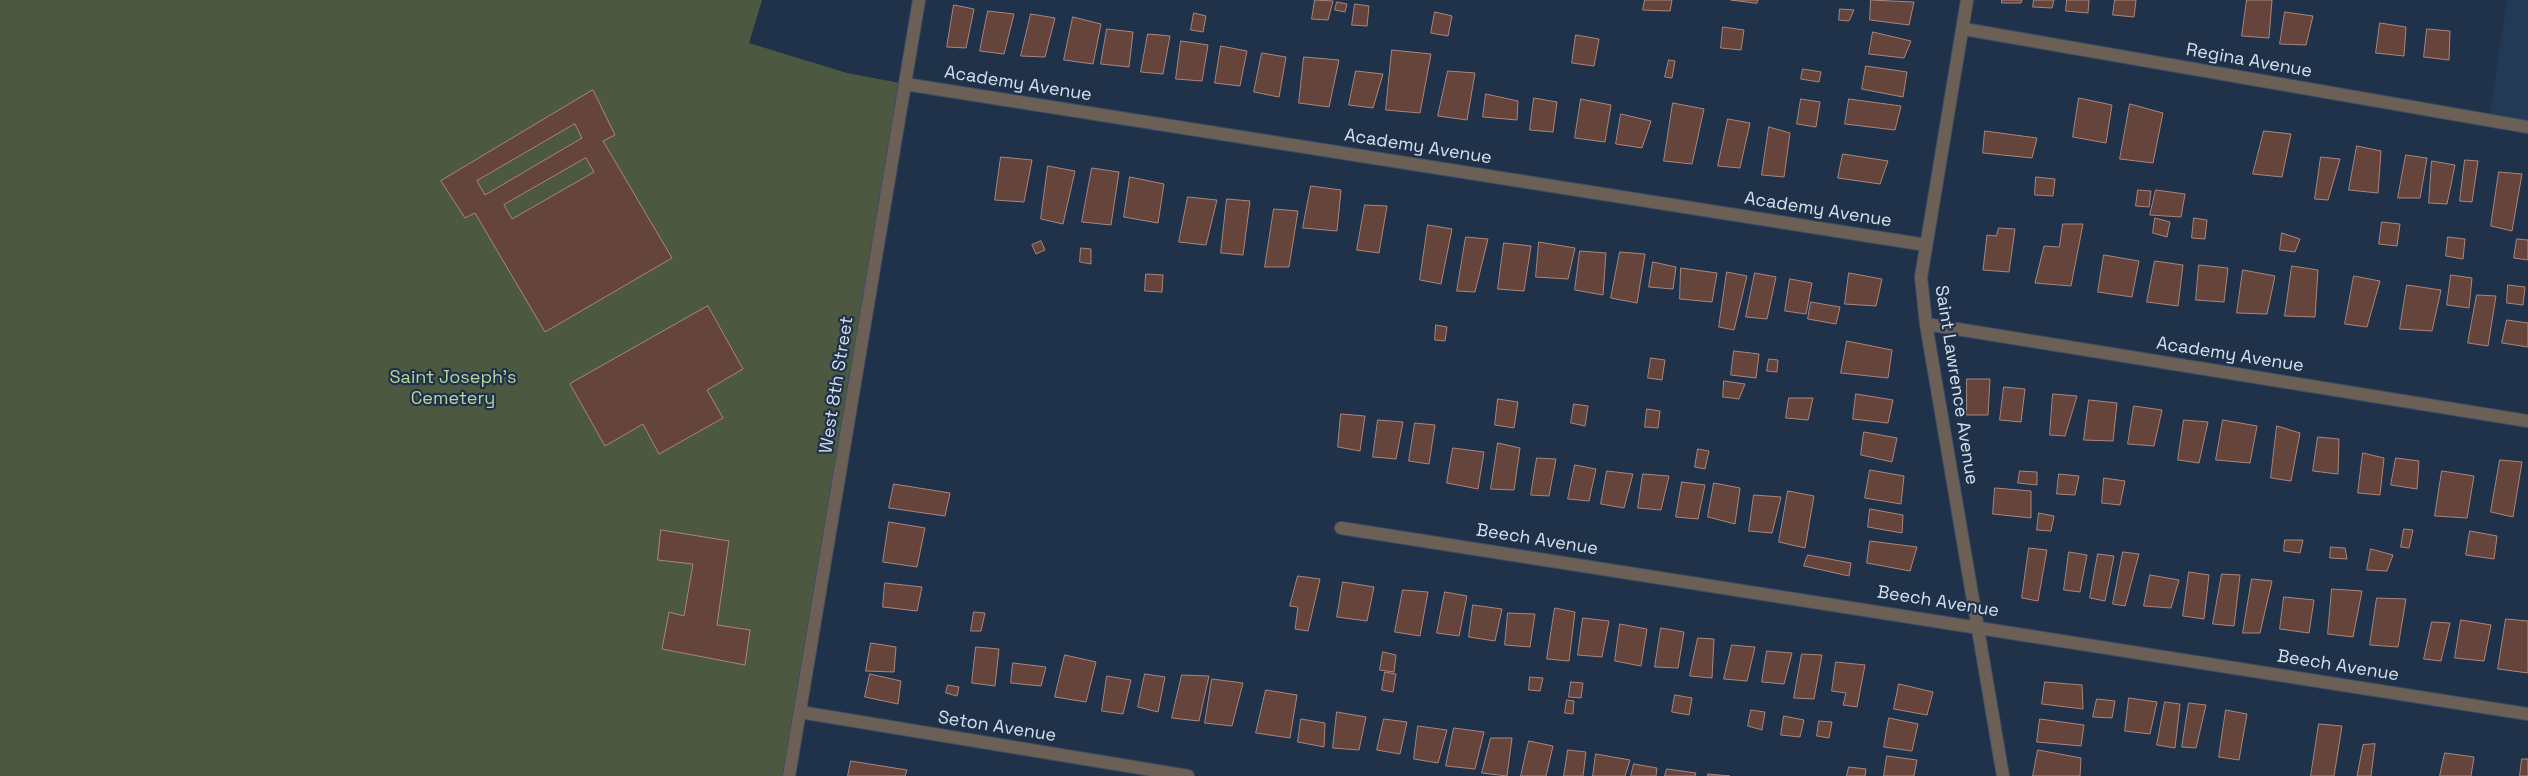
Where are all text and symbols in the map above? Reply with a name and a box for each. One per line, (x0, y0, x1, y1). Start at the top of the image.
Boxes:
street label: Regina Avenue (2184, 39, 2314, 83)
street label: Academy Avenue (943, 62, 1093, 106)
street label: Academy Avenue (1343, 125, 1493, 169)
street label: Academy Avenue (1743, 188, 1893, 232)
street label: Saint Lawrence Avenue (1930, 284, 1982, 486)
street label: West 8th Street (815, 315, 859, 455)
street label: Academy Avenue (2155, 333, 2305, 377)
park label: Saint Joseph’s Cemetery (390, 367, 516, 409)
street label: Beech Avenue (1474, 520, 1600, 560)
street label: Beech Avenue (1875, 582, 2001, 622)
street label: Beech Avenue (2275, 646, 2401, 686)
street label: Seton Avenue (936, 707, 1058, 747)

